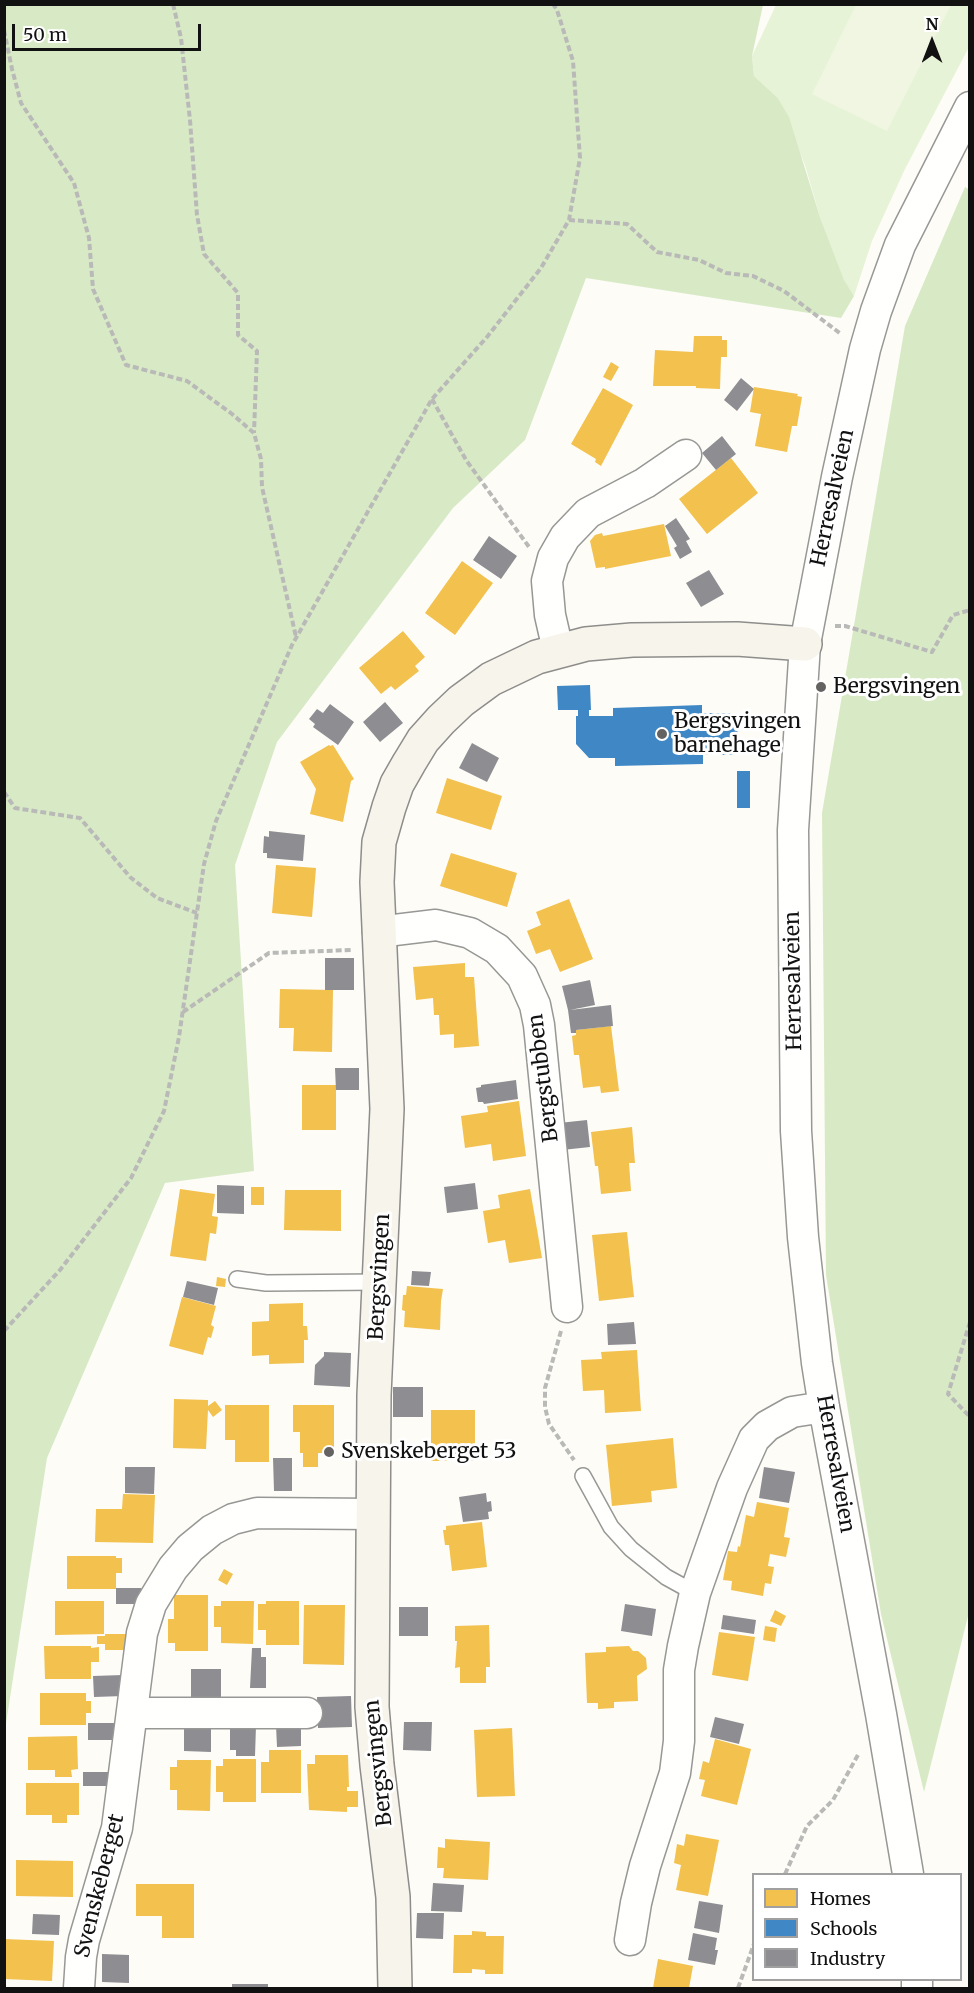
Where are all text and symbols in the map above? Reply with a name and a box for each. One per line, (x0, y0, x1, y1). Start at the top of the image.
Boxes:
scale bar (15, 12, 204, 50)
north arrow (902, 12, 962, 72)
text: N (926, 14, 938, 34)
text: 50 m (23, 23, 67, 46)
street label: Herresalveien (806, 427, 860, 569)
place label: Bergsvingen (833, 674, 960, 700)
marker: Bergsvingen (814, 680, 828, 694)
place label: Bergsvingen barnehage (674, 709, 801, 759)
marker: Bergsvingen barnehage (655, 727, 669, 741)
street label: Herresalveien (780, 911, 808, 1051)
street label: Bergstubben (524, 1012, 564, 1144)
street label: Bergsvingen (364, 1213, 396, 1341)
street label: Herresalveien (810, 1393, 860, 1535)
place label: Svenskeberget 53 (341, 1439, 516, 1465)
marker: Svenskeberget 53 (322, 1445, 336, 1459)
street label: Bergsvingen (360, 1698, 398, 1828)
street label: Svenskeberget (70, 1812, 130, 1960)
legend (752, 1873, 962, 1981)
text: Homes (810, 1887, 871, 1910)
text: Schools (810, 1917, 877, 1940)
text: Industry (810, 1947, 885, 1970)

